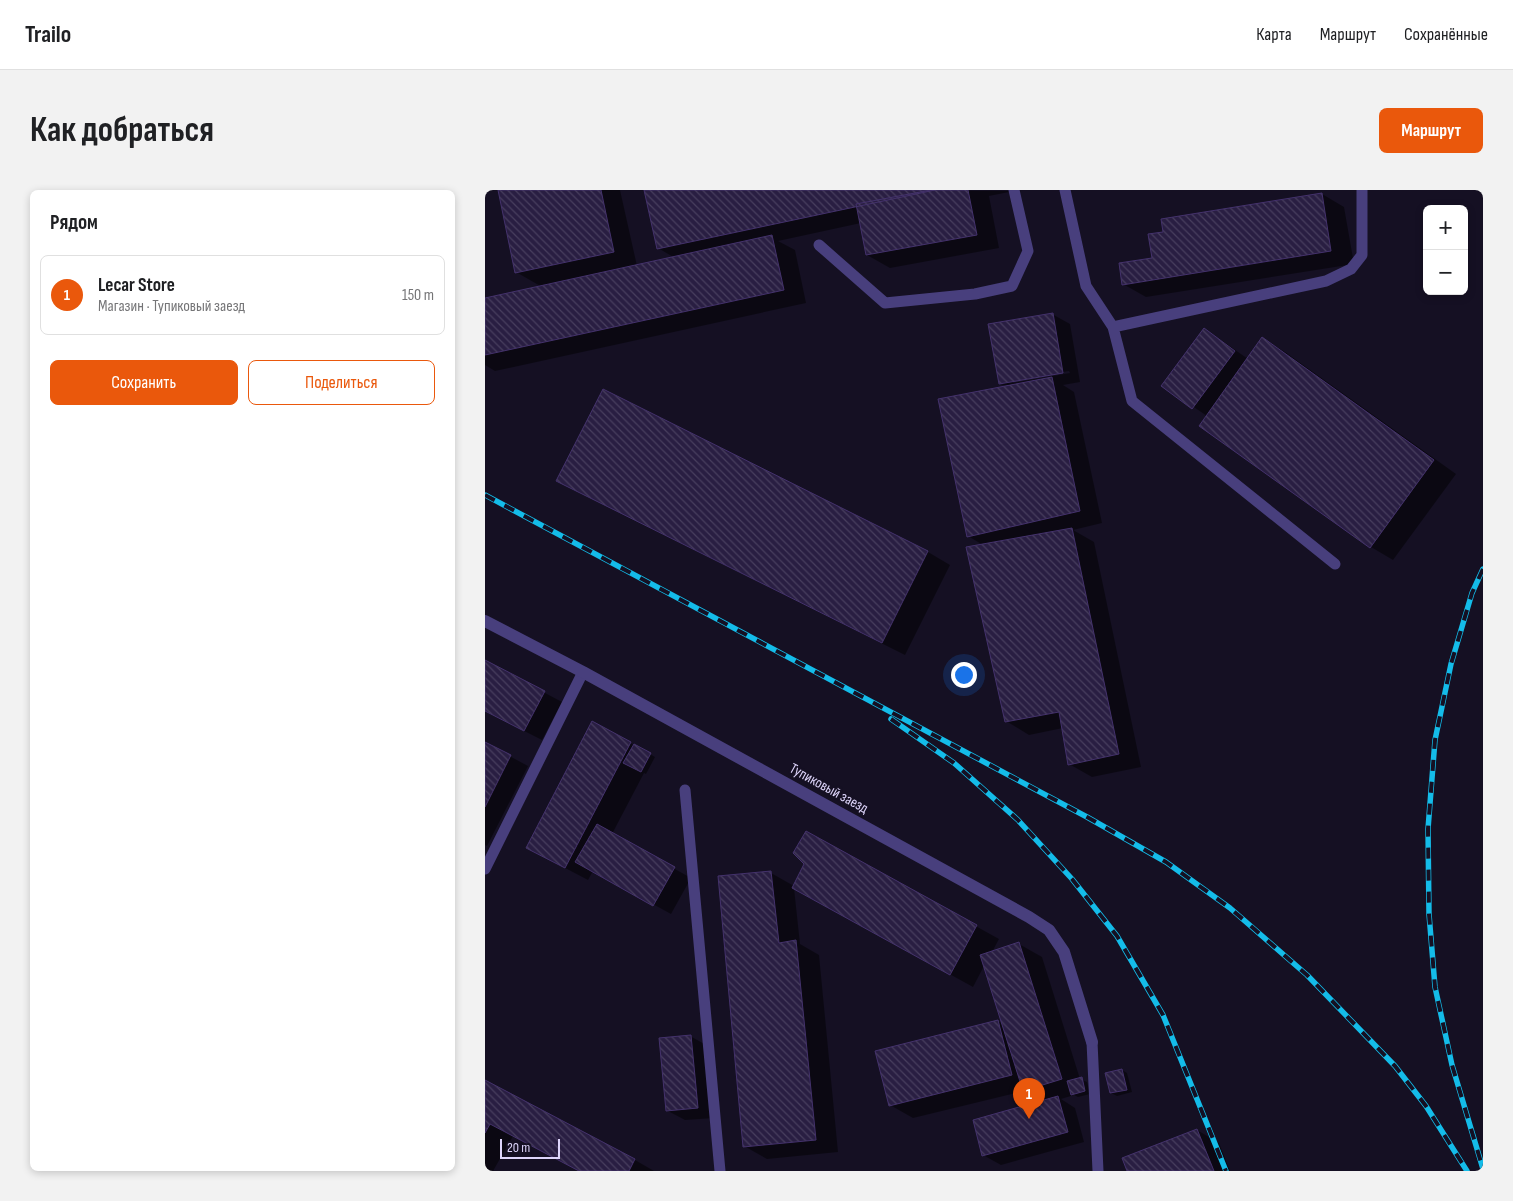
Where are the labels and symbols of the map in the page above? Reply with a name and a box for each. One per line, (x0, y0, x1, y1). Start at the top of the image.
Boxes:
your location (951, 662, 977, 688)
street label: Тупиковый заезд (786, 759, 872, 818)
pin: 1 (1013, 1078, 1045, 1119)
scale bar (500, 1136, 560, 1159)

